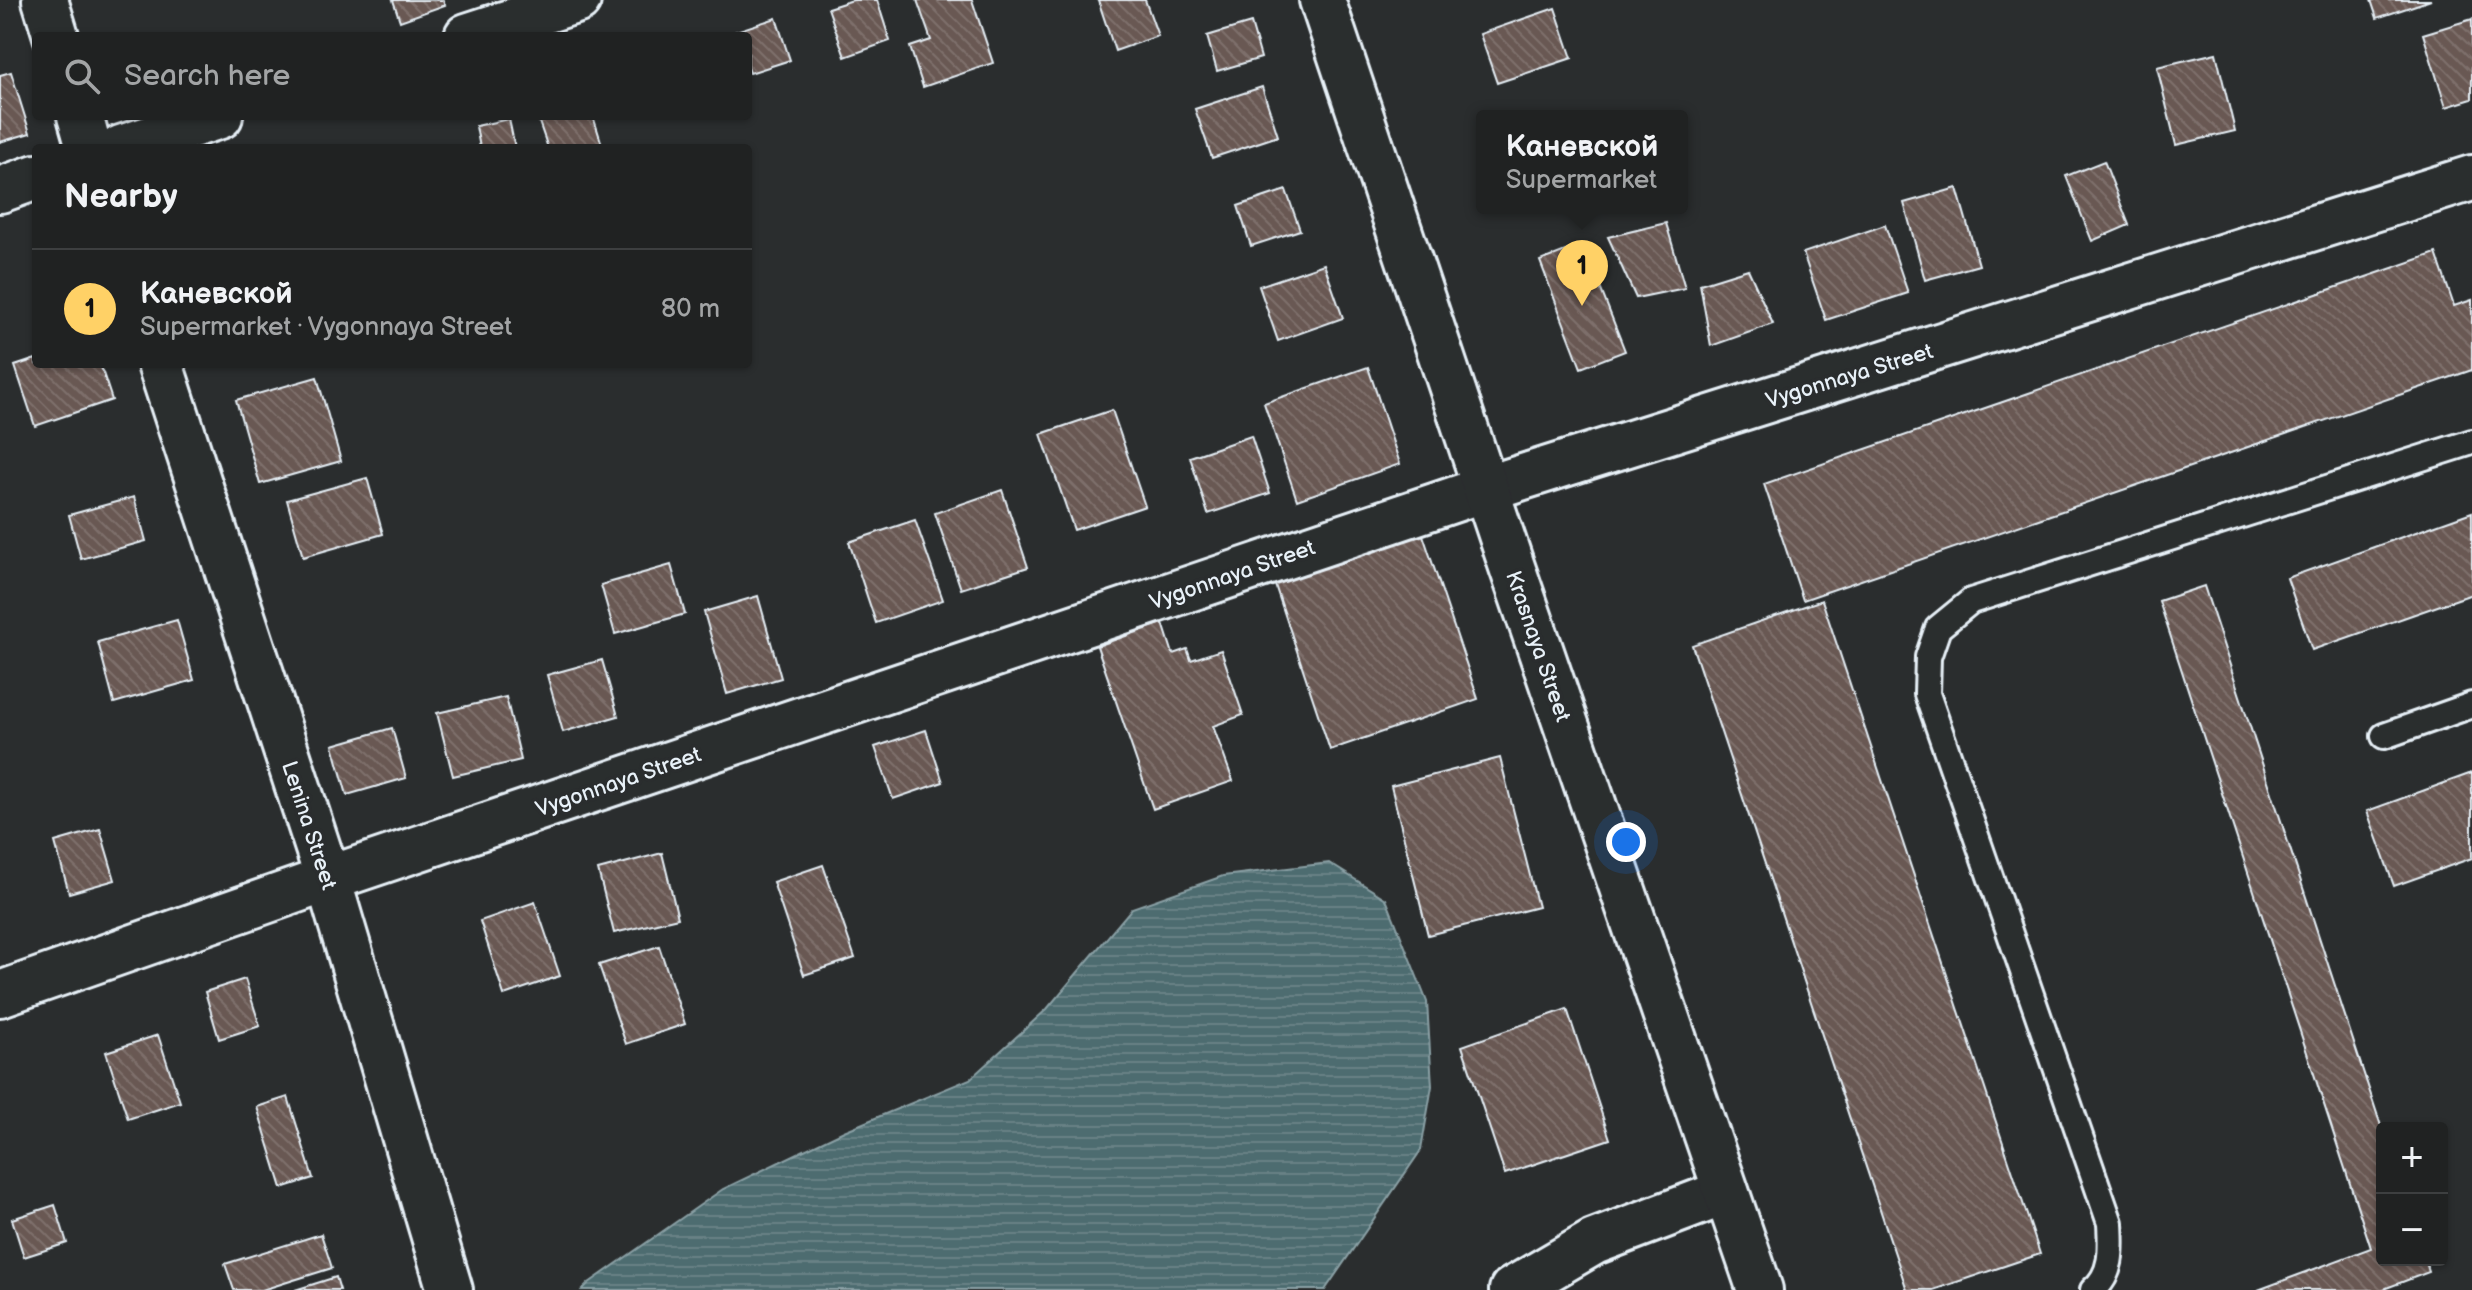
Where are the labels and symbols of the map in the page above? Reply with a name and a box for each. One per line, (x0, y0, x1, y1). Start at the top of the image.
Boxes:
pin: 1 (1556, 240, 1608, 306)
street label: Vygonnaya Street (1763, 338, 1936, 415)
street label: Vygonnaya Street (1146, 534, 1319, 616)
street label: Krasnaya Street (1499, 568, 1576, 726)
street label: Vygonnaya Street (532, 741, 705, 823)
street label: Lenina Street (275, 758, 342, 893)
your location (1606, 822, 1646, 862)

